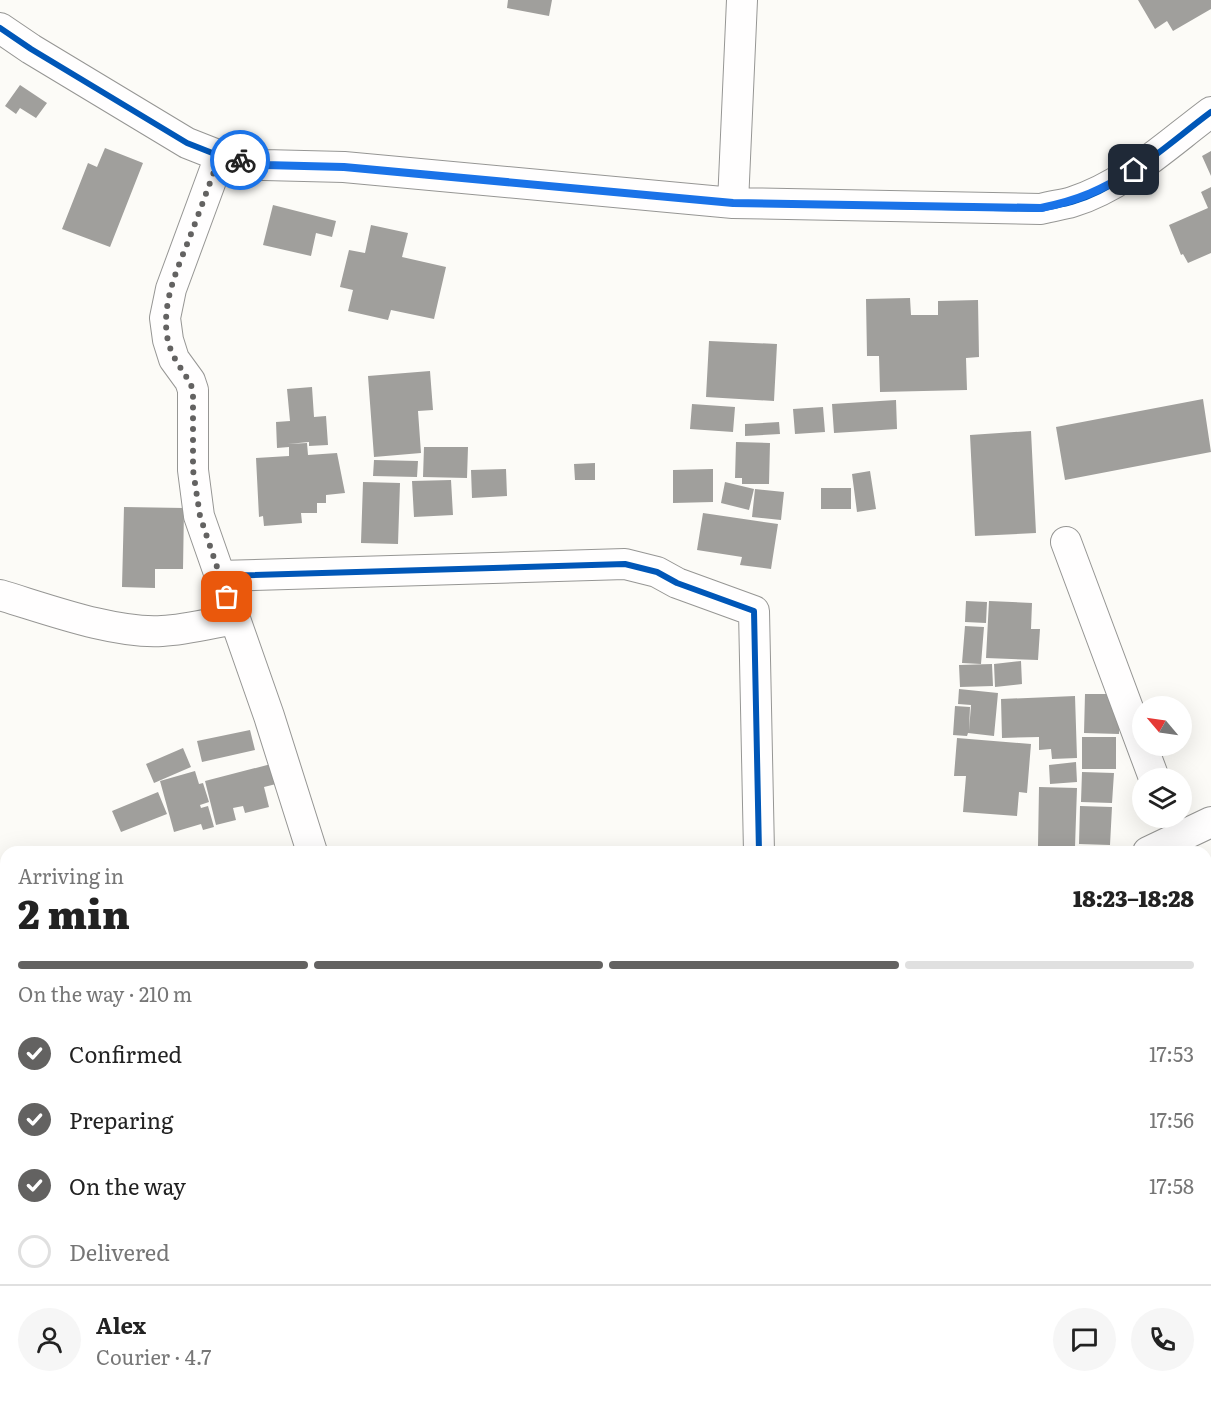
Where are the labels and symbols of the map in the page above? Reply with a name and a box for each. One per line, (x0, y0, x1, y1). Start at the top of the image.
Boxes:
courier (210, 130, 270, 190)
pin (1108, 144, 1159, 195)
pin (201, 571, 252, 622)
north arrow (1132, 696, 1192, 756)

